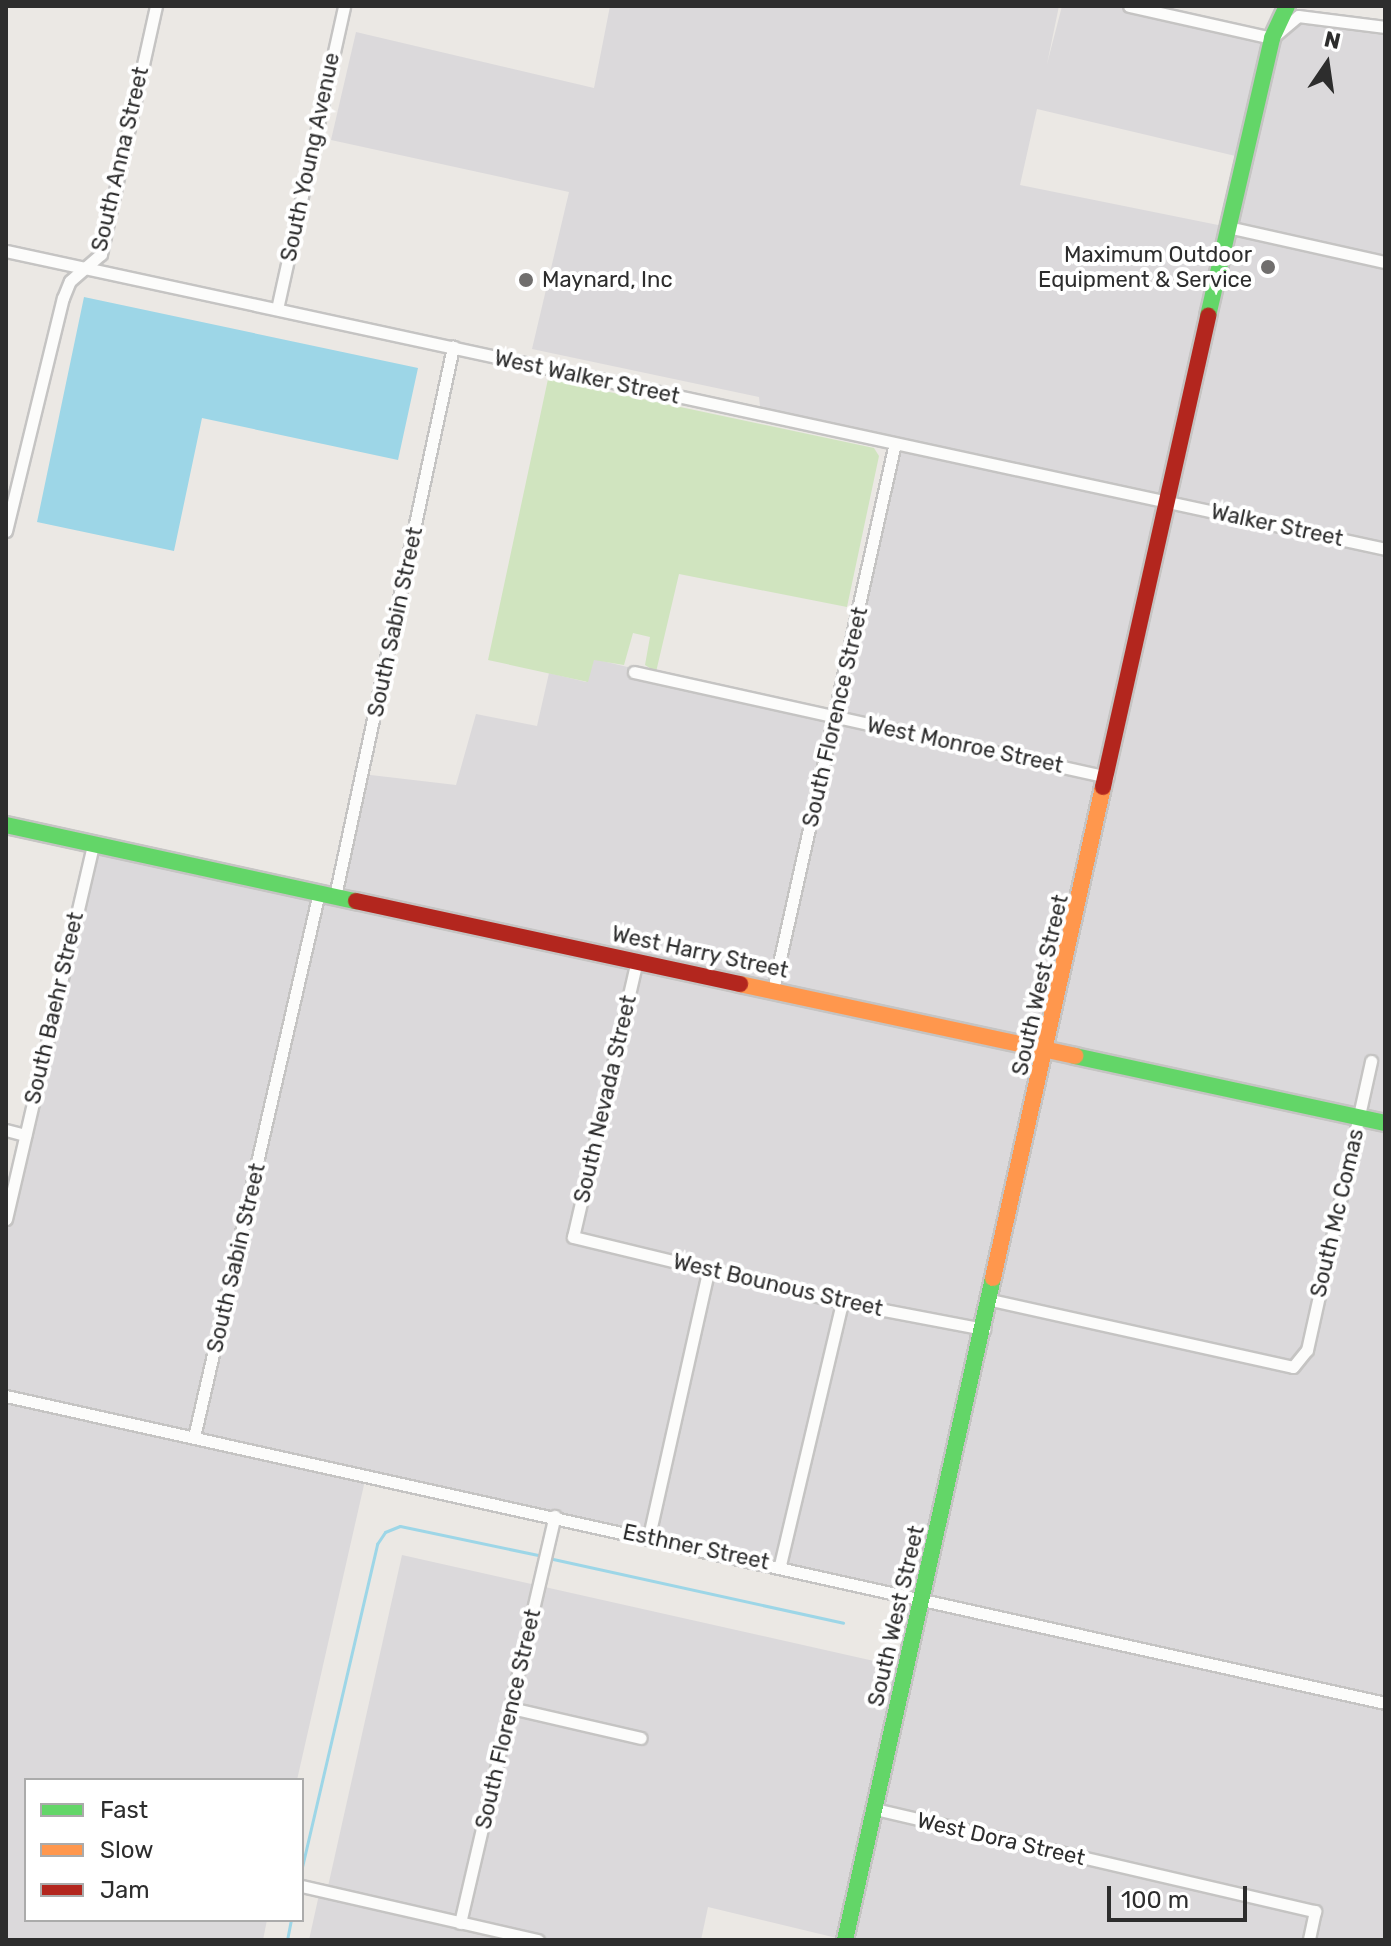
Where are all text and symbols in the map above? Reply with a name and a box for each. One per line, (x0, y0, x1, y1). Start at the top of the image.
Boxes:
north arrow (1287, 24, 1367, 104)
text: N (1322, 25, 1343, 55)
street label: South Young Avenue (275, 50, 345, 264)
street label: South Anna Street (86, 64, 154, 254)
place label: Maximum Outdoor Equipment & Service (1038, 241, 1252, 292)
marker: Maximum Outdoor Equipment & Service (1259, 258, 1277, 276)
place label: Maynard, Inc (542, 267, 673, 293)
marker: Maynard, Inc (517, 271, 535, 289)
street label: West Walker Street (491, 344, 683, 410)
street label: Walker Street (1208, 498, 1346, 552)
street label: South Sabin Street (362, 525, 428, 719)
street label: South Florence Street (797, 604, 873, 830)
street label: West Monroe Street (864, 711, 1066, 779)
street label: South West Street (1006, 892, 1074, 1078)
street label: South Baehr Street (19, 909, 89, 1107)
street label: West Harry Street (609, 920, 791, 984)
street label: South Nevada Street (568, 993, 642, 1205)
street label: South Mc Comas (1305, 1126, 1369, 1300)
street label: South Sabin Street (201, 1161, 271, 1355)
street label: West Bounous Street (670, 1248, 886, 1322)
street label: Esthner Street (620, 1519, 772, 1575)
street label: South West Street (862, 1523, 930, 1709)
street label: South Florence Street (470, 1606, 546, 1832)
legend (24, 1778, 304, 1922)
text: Fast (100, 1796, 148, 1824)
street label: West Dora Street (914, 1807, 1088, 1871)
text: Slow (100, 1836, 153, 1864)
scale bar (1111, 1870, 1251, 1920)
text: Jam (100, 1876, 150, 1904)
text: 100 m (1121, 1886, 1189, 1914)

